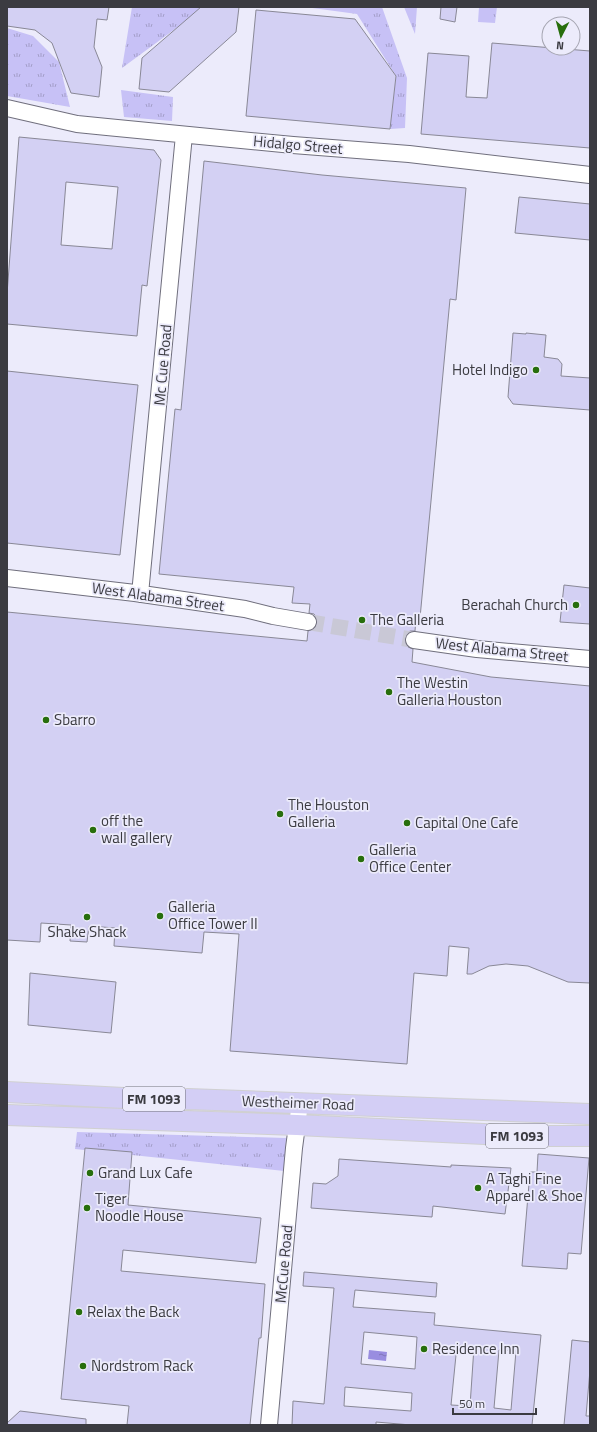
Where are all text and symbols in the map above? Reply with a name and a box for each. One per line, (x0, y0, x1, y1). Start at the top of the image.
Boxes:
north arrow (541, 16, 581, 56)
text: N (555, 38, 565, 54)
street label: Hidalgo Street (252, 129, 345, 160)
street label: Mc Cue Road (147, 323, 178, 407)
place label: Hotel Indigo (452, 358, 528, 381)
marker: Hotel Indigo (531, 365, 541, 375)
street label: West Alabama Street (90, 576, 226, 617)
place label: Berachah Church (461, 593, 568, 616)
marker: Berachah Church (571, 600, 581, 610)
place label: The Galleria (370, 608, 445, 631)
marker: The Galleria (357, 615, 367, 625)
street label: West Alabama Street (434, 631, 570, 668)
place label: The Westin Galleria Houston (397, 671, 502, 711)
marker: The Westin Galleria Houston (384, 687, 394, 697)
place label: Sbarro (54, 708, 96, 731)
marker: Sbarro (41, 715, 51, 725)
place label: The Houston Galleria (288, 793, 369, 833)
place label: off the wall gallery (101, 809, 172, 849)
marker: The Houston Galleria (275, 809, 285, 819)
place label: Capital One Cafe (415, 811, 518, 834)
marker: Capital One Cafe (402, 818, 412, 828)
marker: off the wall gallery (88, 825, 98, 835)
place label: Galleria Office Center (369, 838, 451, 878)
marker: Galleria Office Center (356, 854, 366, 864)
place label: Galleria Office Tower II (168, 895, 258, 935)
marker: Galleria Office Tower II (155, 911, 165, 921)
marker: Shake Shack (82, 912, 92, 922)
place label: Shake Shack (48, 920, 127, 943)
road number: FM 1093 (123, 1087, 185, 1111)
street label: Westheimer Road (241, 1089, 355, 1116)
road number: FM 1093 (486, 1124, 548, 1148)
place label: Grand Lux Cafe (98, 1161, 192, 1184)
place label: A Taghi Fine Apparel & Shoe (486, 1167, 583, 1207)
marker: Grand Lux Cafe (85, 1168, 95, 1178)
marker: A Taghi Fine Apparel & Shoe (473, 1183, 483, 1193)
place label: Tiger Noodle House (95, 1187, 184, 1227)
marker: Tiger Noodle House (82, 1203, 92, 1213)
street label: McCue Road (269, 1224, 298, 1304)
place label: Relax the Back (87, 1300, 179, 1323)
marker: Relax the Back (74, 1307, 84, 1317)
place label: Residence Inn (432, 1337, 520, 1360)
marker: Residence Inn (419, 1344, 429, 1354)
place label: Nordstrom Rack (91, 1354, 193, 1377)
marker: Nordstrom Rack (78, 1361, 88, 1371)
scale bar (453, 1390, 536, 1416)
text: 50 m (459, 1394, 485, 1413)

